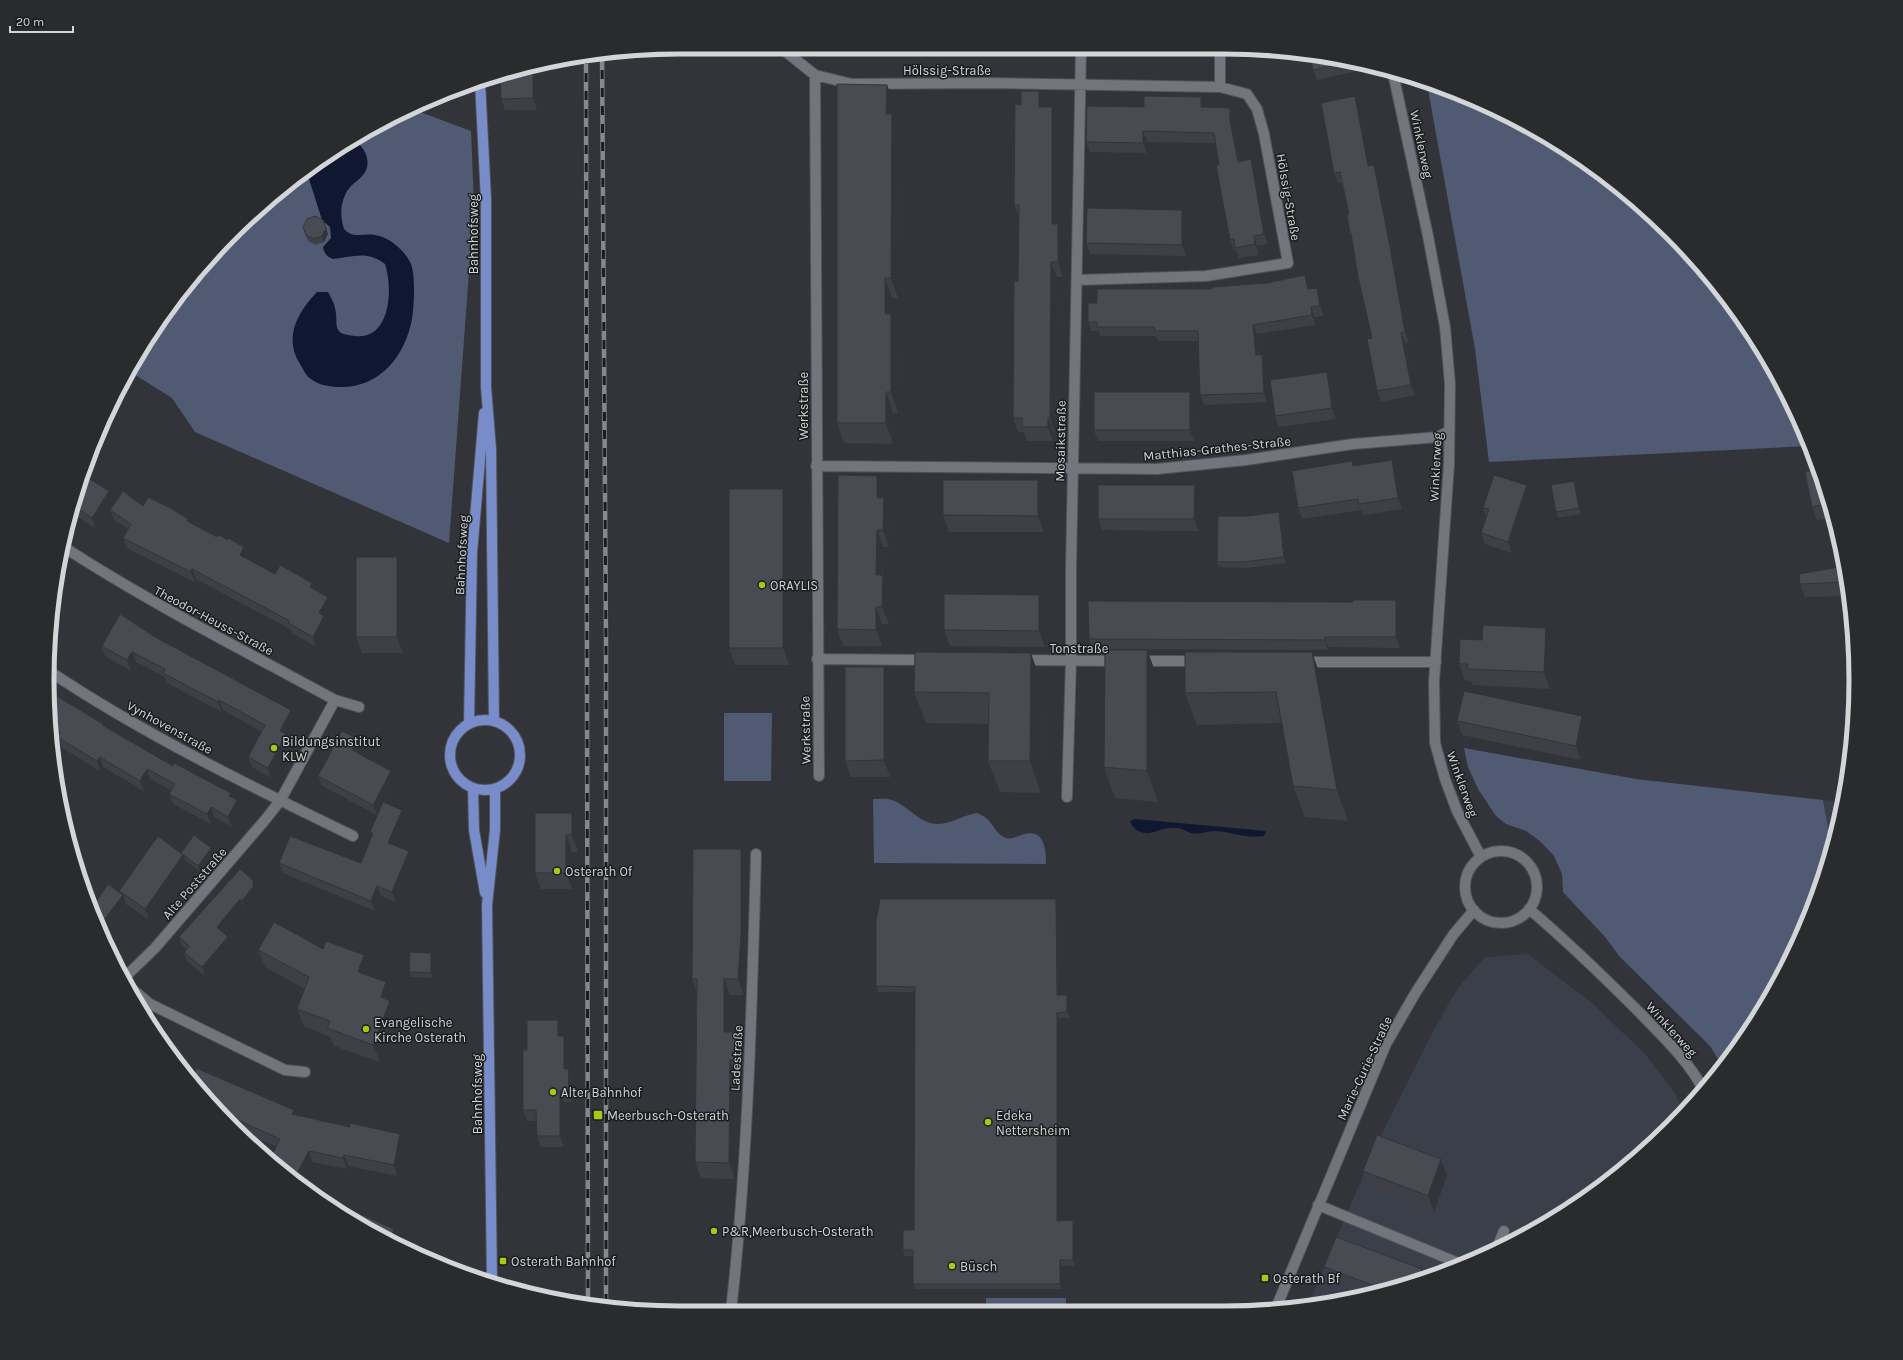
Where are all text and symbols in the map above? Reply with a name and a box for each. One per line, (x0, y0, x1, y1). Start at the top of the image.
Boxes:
scale bar (10, 8, 73, 34)
text: 20 m (16, 15, 44, 29)
street label: Hölssig-Straße (903, 63, 991, 78)
street label: Winklerweg (1407, 109, 1436, 180)
street label: Hölssig-Straße (1273, 152, 1304, 242)
street label: Bahnhofsweg (466, 193, 481, 274)
street label: Werkstraße (796, 372, 811, 440)
street label: Mosaikstraße (1052, 400, 1069, 482)
street label: Winklerweg (1426, 431, 1445, 502)
street label: Matthias-Grathes-Straße (1142, 433, 1292, 464)
street label: Bahnhofsweg (452, 514, 471, 596)
place label: ORAYLIS (770, 578, 818, 593)
marker: ORAYLIS (757, 580, 767, 590)
street label: Theodor-Heuss-Straße (152, 583, 276, 658)
street label: Tonstraße (1050, 641, 1109, 656)
street label: Werkstraße (797, 695, 814, 764)
street label: Vynhovenstraße (124, 698, 215, 757)
place label: Bildungsinstitut KLW (282, 734, 380, 764)
marker: Bildungsinstitut KLW (269, 743, 279, 753)
street label: Winklerweg (1444, 749, 1482, 820)
street label: Alte Poststraße (159, 844, 230, 922)
place label: Osterath Of (565, 864, 633, 879)
marker: Osterath Of (552, 866, 562, 876)
street label: Winklerweg (1643, 999, 1701, 1061)
street label: Marie-Curie-Straße (1334, 1014, 1395, 1123)
place label: Evangelische Kirche Osterath (374, 1015, 466, 1045)
marker: Evangelische Kirche Osterath (361, 1024, 371, 1034)
street label: Ladestraße (727, 1024, 746, 1091)
street label: Bahnhofsweg (470, 1053, 485, 1134)
place label: Alter Bahnhof (561, 1085, 642, 1100)
marker: Alter Bahnhof (548, 1087, 558, 1097)
place label: Meerbusch-Osterath (607, 1108, 729, 1123)
place label: Edeka Nettersheim (996, 1108, 1070, 1138)
marker: Meerbusch-Osterath (592, 1109, 604, 1121)
marker: Edeka Nettersheim (983, 1117, 993, 1127)
place label: P&R,Meerbusch-Osterath (722, 1224, 874, 1239)
marker: P&R,Meerbusch-Osterath (709, 1226, 719, 1236)
place label: Osterath Bahnhof (511, 1254, 616, 1269)
marker: Osterath Bahnhof (498, 1256, 508, 1266)
place label: Büsch (960, 1259, 997, 1274)
marker: Büsch (947, 1261, 957, 1271)
place label: Osterath Bf (1273, 1271, 1341, 1286)
marker: Osterath Bf (1260, 1273, 1270, 1283)

